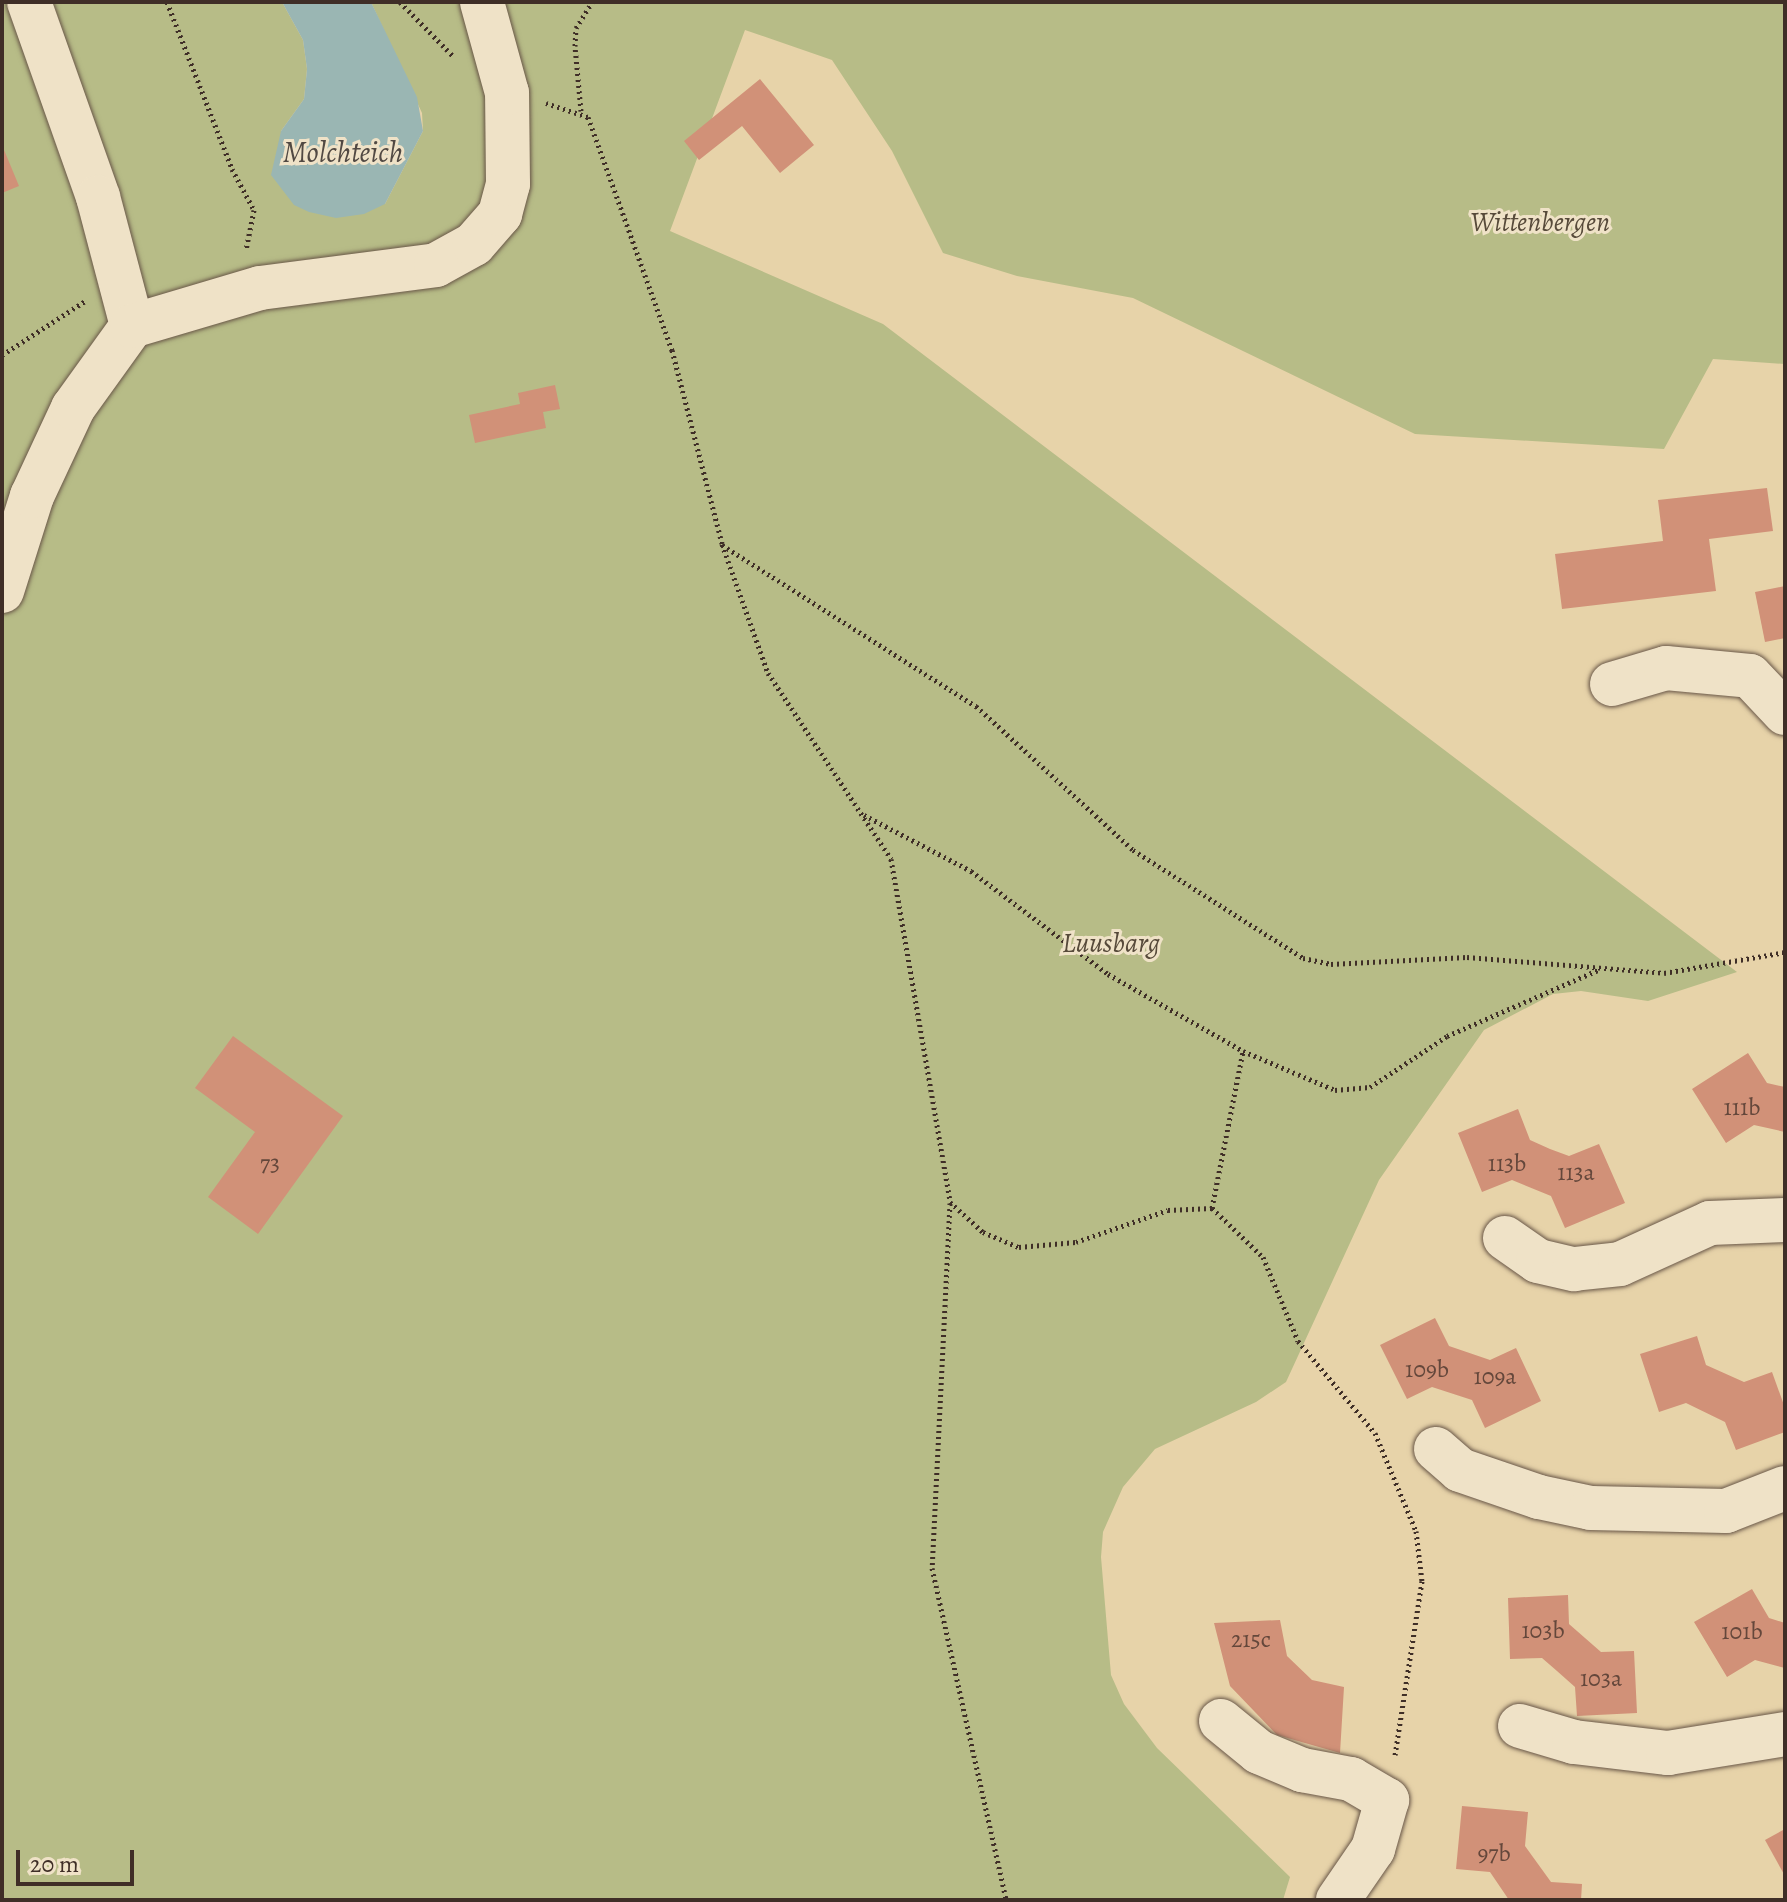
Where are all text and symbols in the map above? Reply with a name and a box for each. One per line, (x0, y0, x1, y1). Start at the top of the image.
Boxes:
water label: Molchteich (283, 134, 403, 170)
park label: Wittenbergen (1470, 205, 1610, 239)
park label: Luusbarg (1062, 926, 1160, 960)
house number: 111b (1724, 1094, 1760, 1122)
house number: 73 (260, 1150, 280, 1178)
house number: 113b (1488, 1150, 1526, 1178)
house number: 113a (1557, 1159, 1595, 1187)
house number: 109b (1405, 1356, 1449, 1384)
house number: 109a (1473, 1363, 1517, 1391)
house number: 103b (1521, 1617, 1565, 1645)
house number: 101b (1721, 1618, 1763, 1646)
house number: 215c (1231, 1626, 1271, 1654)
house number: 103a (1580, 1665, 1622, 1693)
scale bar (20, 1834, 138, 1884)
house number: 97b (1477, 1840, 1511, 1868)
text: 20 m (30, 1848, 79, 1880)

